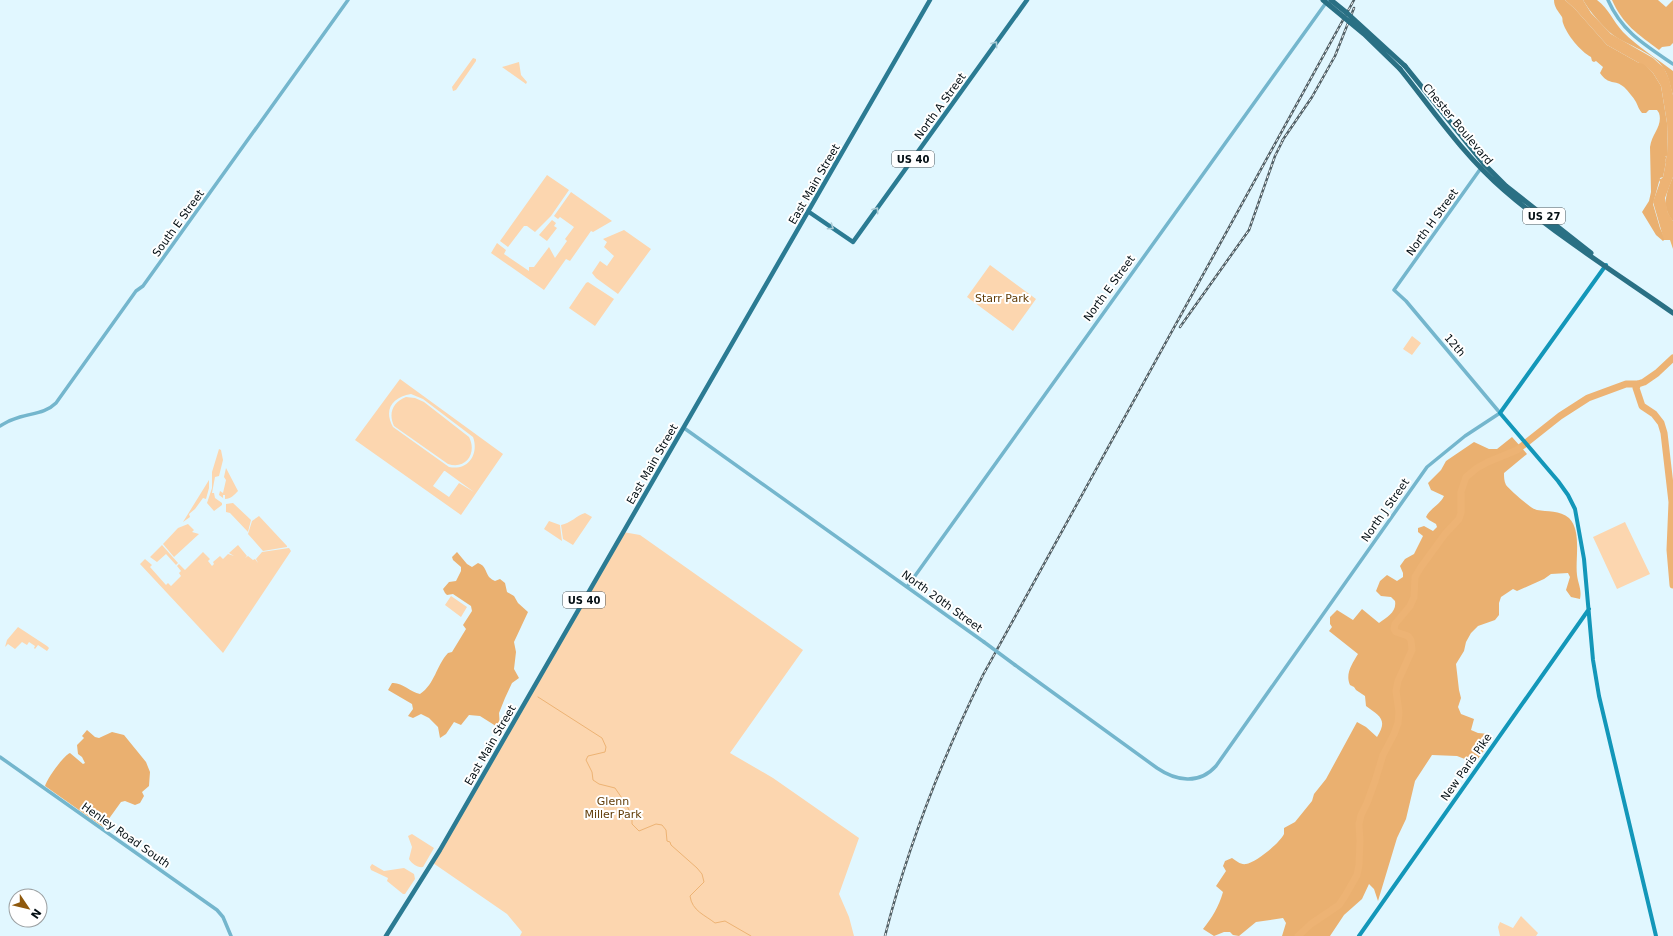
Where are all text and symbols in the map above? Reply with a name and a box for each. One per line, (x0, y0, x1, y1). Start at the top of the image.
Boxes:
one-way arrow (990, 42, 997, 49)
street label: North A Street (912, 70, 969, 142)
street label: Chester Boulevard (1420, 81, 1495, 168)
street label: East Main Street (786, 141, 843, 227)
road number: US 40 (892, 151, 934, 167)
street label: North H Street (1404, 186, 1461, 258)
street label: South E Street (150, 187, 207, 259)
one-way arrow (871, 207, 879, 214)
road number: US 27 (1523, 208, 1565, 224)
one-way arrow (827, 222, 834, 229)
street label: North E Street (1081, 252, 1138, 324)
park label: Starr Park (975, 292, 1030, 305)
street label: 12th (1441, 332, 1468, 359)
street label: East Main Street (624, 421, 681, 507)
street label: North J Street (1359, 476, 1412, 545)
street label: North 20th Street (899, 568, 985, 635)
road number: US 40 (563, 592, 605, 608)
street label: East Main Street (462, 702, 519, 788)
street label: New Paris Pike (1438, 731, 1495, 804)
park label: Glenn Miller Park (584, 795, 642, 821)
street label: Henley Road South (79, 800, 172, 871)
north arrow (8, 888, 48, 928)
text: N (28, 906, 44, 921)

